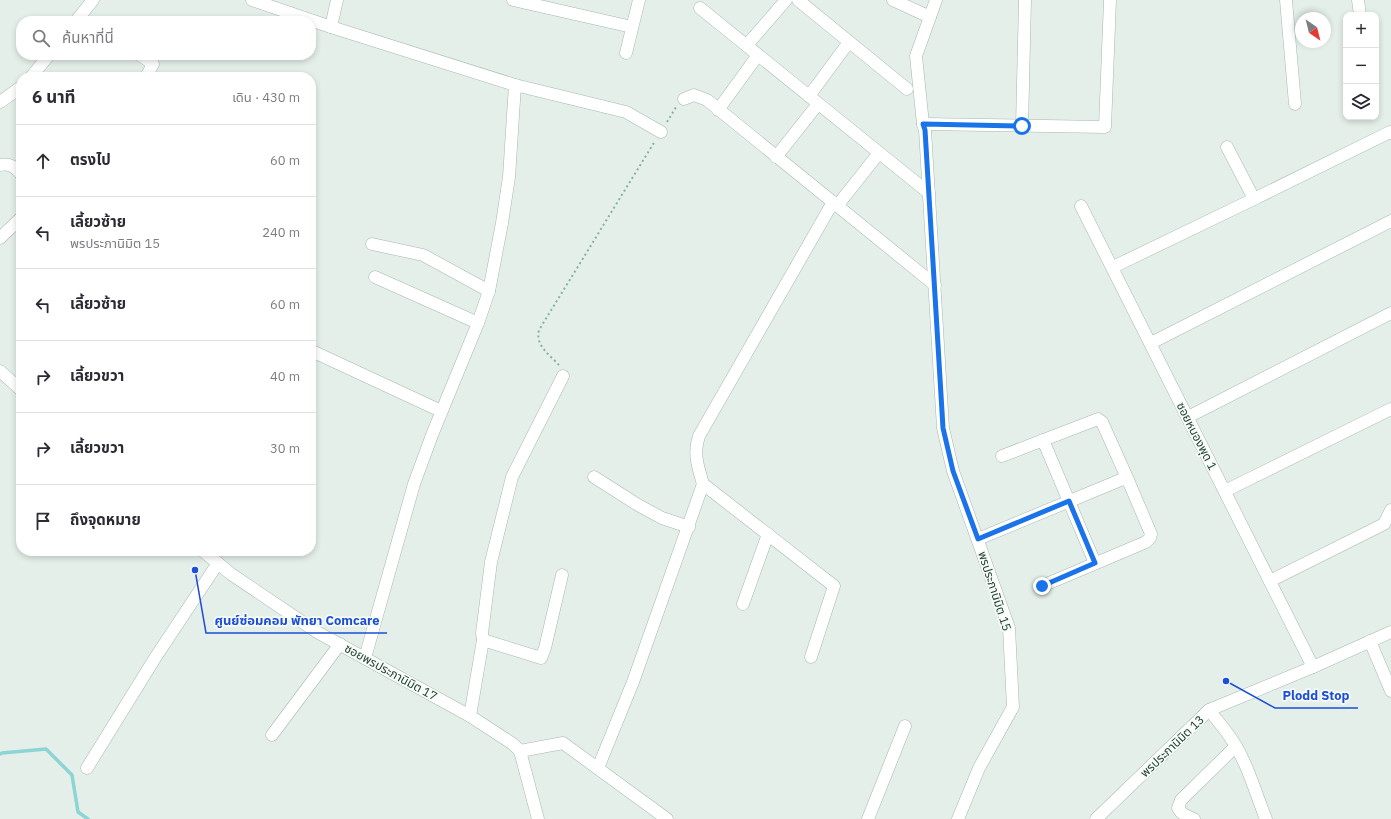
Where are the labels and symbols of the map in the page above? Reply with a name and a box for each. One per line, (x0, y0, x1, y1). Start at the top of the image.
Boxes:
north arrow (1295, 12, 1331, 48)
route start (1013, 117, 1031, 135)
street label: ซอยหนองพุด 1 (1173, 400, 1221, 472)
street label: พรประภานิมิต 15 (975, 549, 1015, 633)
route end (1033, 577, 1051, 595)
callout: ศูนย์ซ่อมคอม พัทยา Comcare (206, 608, 387, 633)
text: ศูนย์ซ่อมคอม พัทยา Comcare (214, 612, 380, 629)
street label: ซอยพรประภานิมิต 17 (342, 640, 440, 704)
callout: Plodd Stop (1275, 683, 1358, 708)
text: Plodd Stop (1283, 687, 1350, 704)
street label: พรประภานิมิต 13 (1137, 712, 1207, 780)

